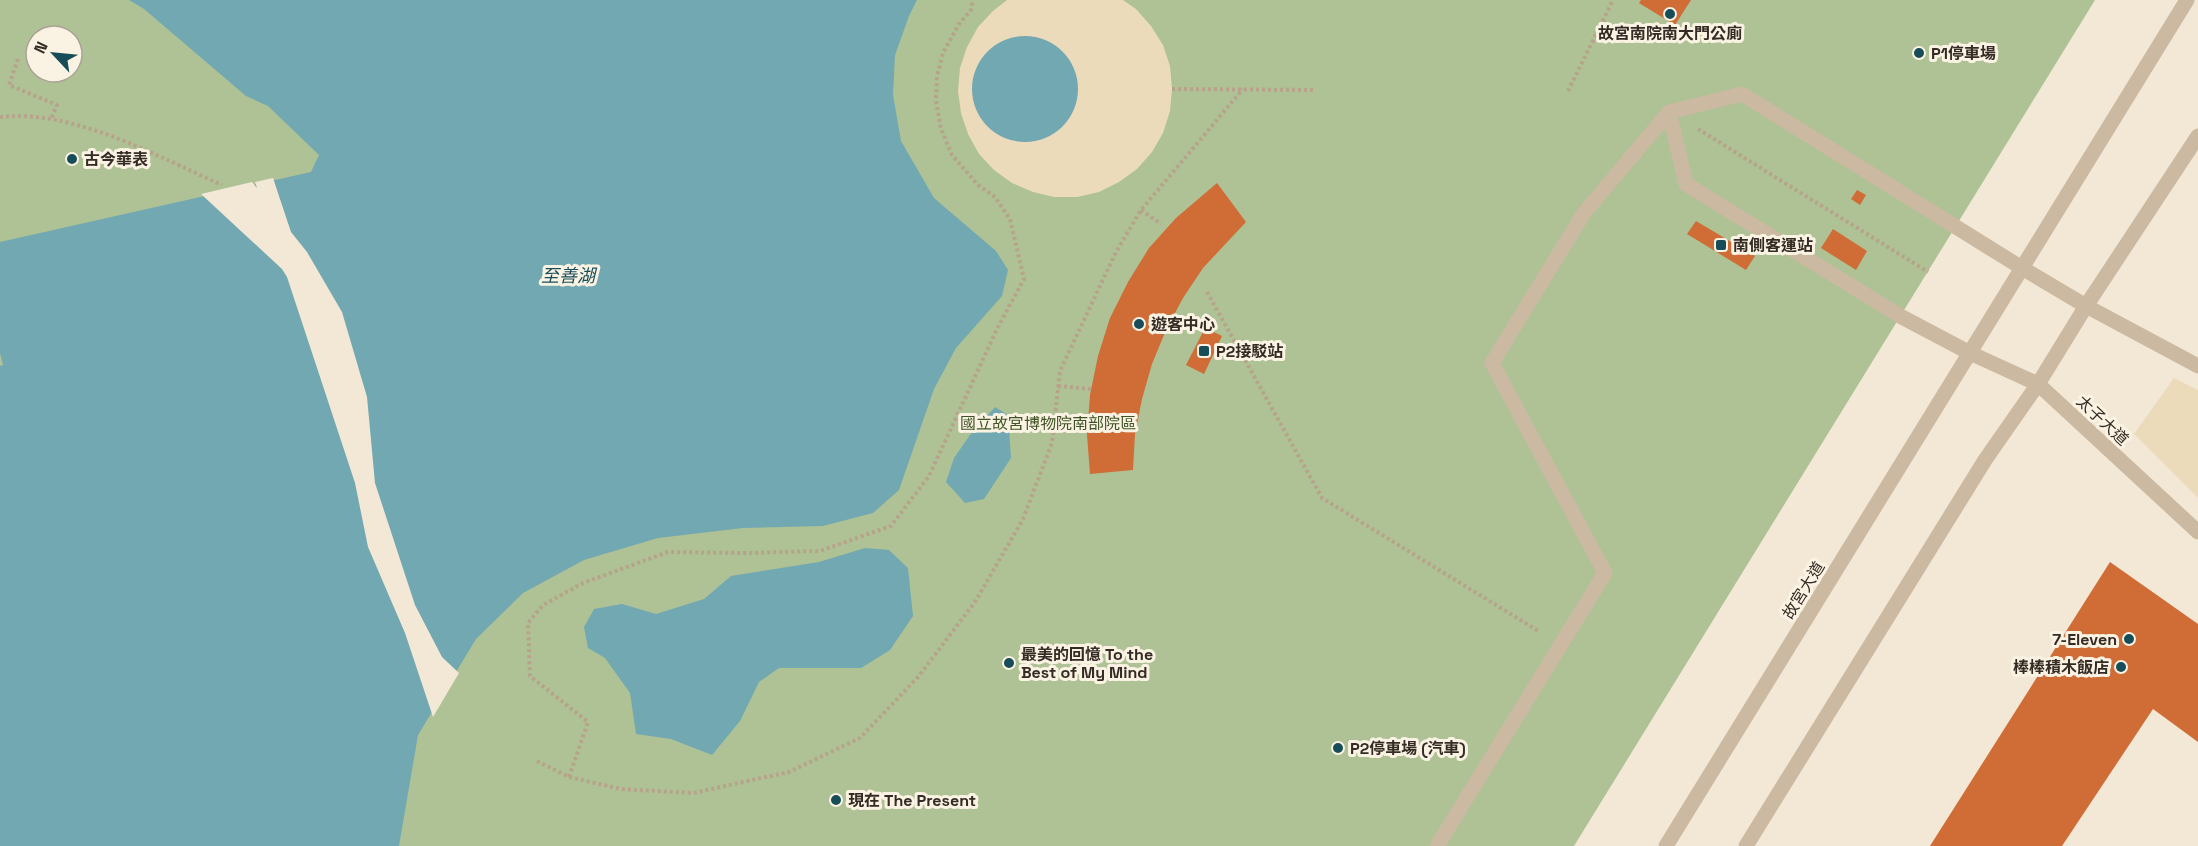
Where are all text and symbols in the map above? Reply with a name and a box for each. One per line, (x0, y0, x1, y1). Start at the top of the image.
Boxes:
marker: 故宮南院南大門公廁 (1663, 7, 1677, 21)
place label: 故宮南院南大門公廁 (1598, 23, 1742, 44)
north arrow (24, 24, 84, 84)
text: N (29, 38, 53, 57)
place label: P1停車場 (1931, 43, 1996, 64)
marker: P1停車場 (1912, 46, 1926, 60)
place label: 古今華表 (84, 149, 148, 170)
marker: 古今華表 (65, 152, 79, 166)
place label: 南側客運站 (1733, 235, 1813, 256)
marker: 南側客運站 (1714, 238, 1728, 252)
water label: 至善湖 (541, 264, 598, 287)
place label: 遊客中心 (1151, 314, 1215, 335)
marker: 遊客中心 (1132, 317, 1146, 331)
place label: P2接駁站 (1216, 341, 1283, 362)
marker: P2接駁站 (1197, 344, 1211, 358)
street label: 太子大道 (2072, 391, 2133, 450)
park label: 國立故宮博物院南部院區 (960, 413, 1136, 434)
street label: 故宮大道 (1778, 558, 1829, 623)
place label: 7-Eleven (2052, 629, 2117, 650)
marker: 7-Eleven (2122, 632, 2136, 646)
place label: 最美的回憶 To the Best of My Mind (1021, 644, 1153, 683)
marker: 最美的回憶 To the Best of My Mind (1002, 656, 1016, 670)
place label: 棒棒積木飯店 (2013, 657, 2109, 678)
marker: 棒棒積木飯店 (2114, 660, 2128, 674)
place label: P2停車場 (汽車) (1350, 738, 1466, 759)
marker: P2停車場 (汽車) (1331, 741, 1345, 755)
place label: 現在 The Present (848, 790, 976, 811)
marker: 現在 The Present (829, 793, 843, 807)

